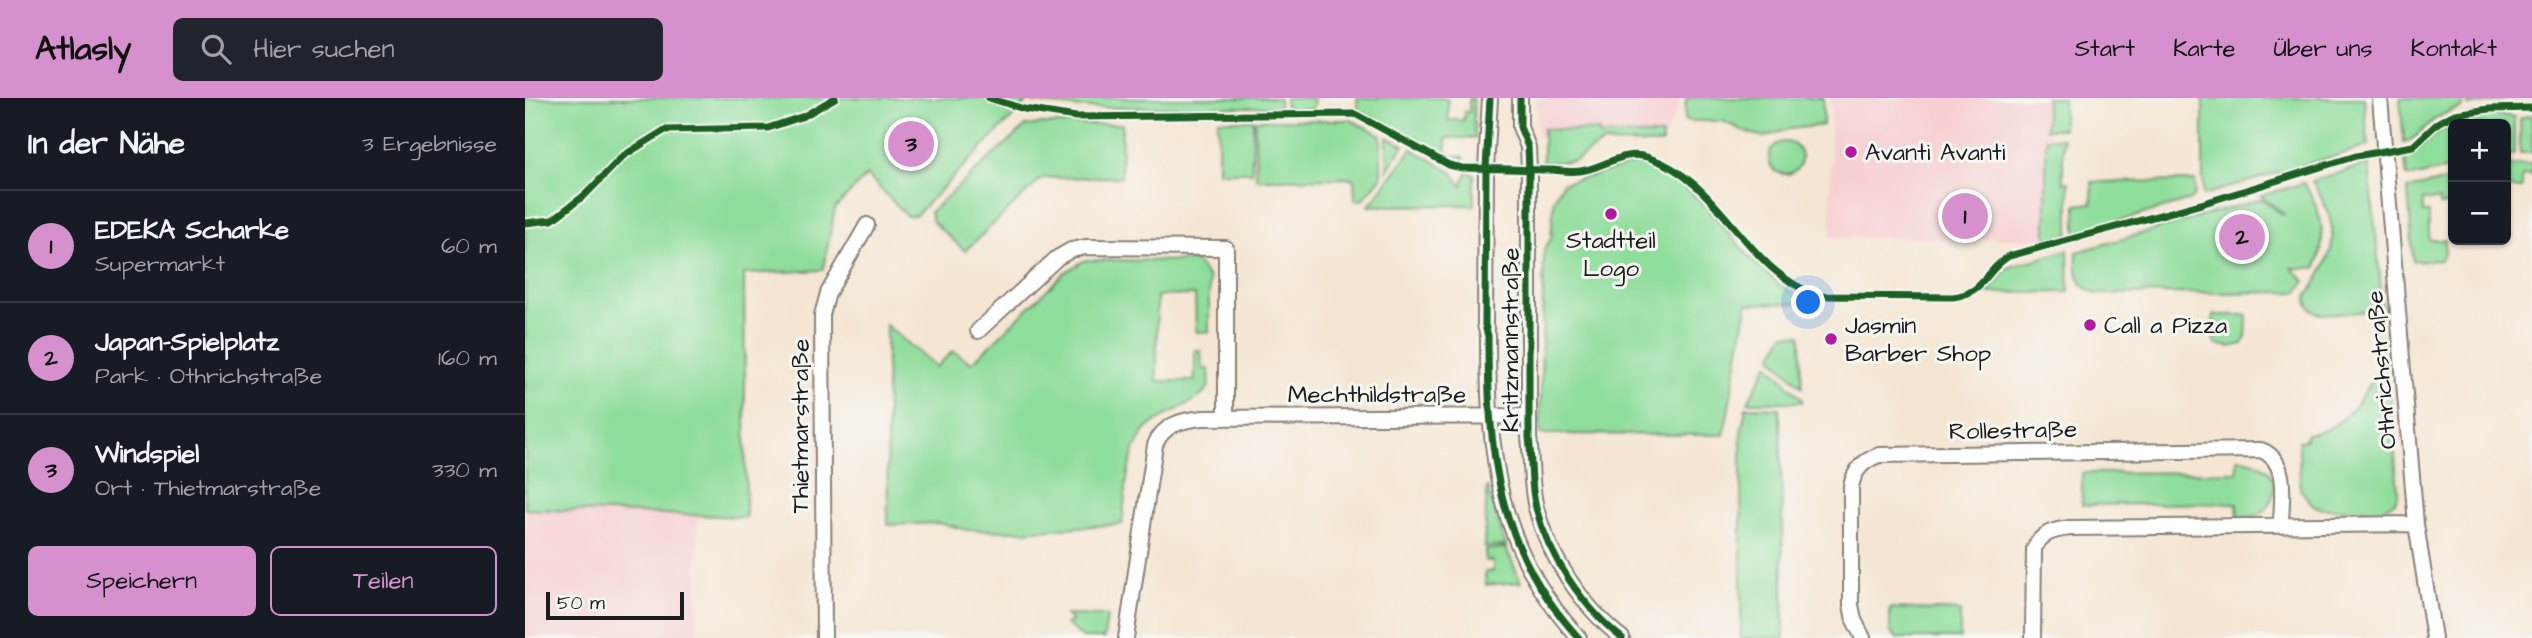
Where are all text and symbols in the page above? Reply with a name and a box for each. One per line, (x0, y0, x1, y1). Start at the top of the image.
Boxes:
search box (173, 18, 663, 81)
text: Atlasly (35, 26, 131, 72)
icon: search (197, 30, 235, 68)
text: Hier suchen (253, 31, 394, 67)
text: Start (2075, 32, 2135, 66)
text: Karte (2173, 32, 2236, 66)
text: Über uns (2274, 32, 2373, 66)
text: Kontakt (2411, 32, 2497, 66)
pin: 3 (888, 118, 934, 170)
map controls (2448, 119, 2511, 245)
button: + (2448, 119, 2511, 182)
text: In der Nähe (28, 123, 185, 165)
text: 3 Ergebnisse (362, 128, 497, 160)
place label: Avanti Avanti (1865, 136, 2006, 170)
marker: Avanti Avanti (1843, 144, 1859, 160)
button: − (2448, 182, 2511, 245)
pin: 1 (1942, 190, 1988, 242)
marker: Stadtteil Logo (1603, 206, 1619, 222)
pin: 2 (2219, 211, 2265, 263)
text: EDEKA Scharke (95, 212, 289, 248)
place label: Stadtteil Logo (1566, 224, 1656, 287)
text: 1 (50, 230, 52, 262)
text: 60 m (441, 230, 497, 262)
street label: Kritzmannstraße (1494, 247, 1528, 433)
text: Supermarkt (95, 248, 225, 280)
your location (1791, 285, 1825, 319)
street label: Othrichstraße (2358, 289, 2406, 451)
place label: Jasmin Barber Shop (1845, 309, 1991, 371)
place label: Call a Pizza (2104, 309, 2227, 343)
marker: Call a Pizza (2082, 317, 2098, 333)
text: Japan-Spielplatz (95, 324, 279, 360)
marker: Jasmin Barber Shop (1823, 331, 1839, 347)
street label: Thietmarstraße (784, 339, 818, 513)
text: 2 (44, 342, 58, 374)
text: 160 m (438, 342, 497, 374)
text: Park · Othrichstraße (95, 360, 322, 392)
street label: Mechthildstraße (1288, 378, 1466, 412)
street label: Rollestraße (1949, 413, 2078, 449)
text: Windspiel (95, 436, 199, 472)
text: 3 (45, 454, 57, 486)
text: 330 m (432, 454, 497, 486)
text: Ort · Thietmarstraße (95, 472, 321, 504)
button: Speichern (28, 546, 256, 616)
button: Teilen (270, 546, 497, 616)
scale bar (546, 589, 684, 621)
text: 50 m (557, 590, 605, 617)

